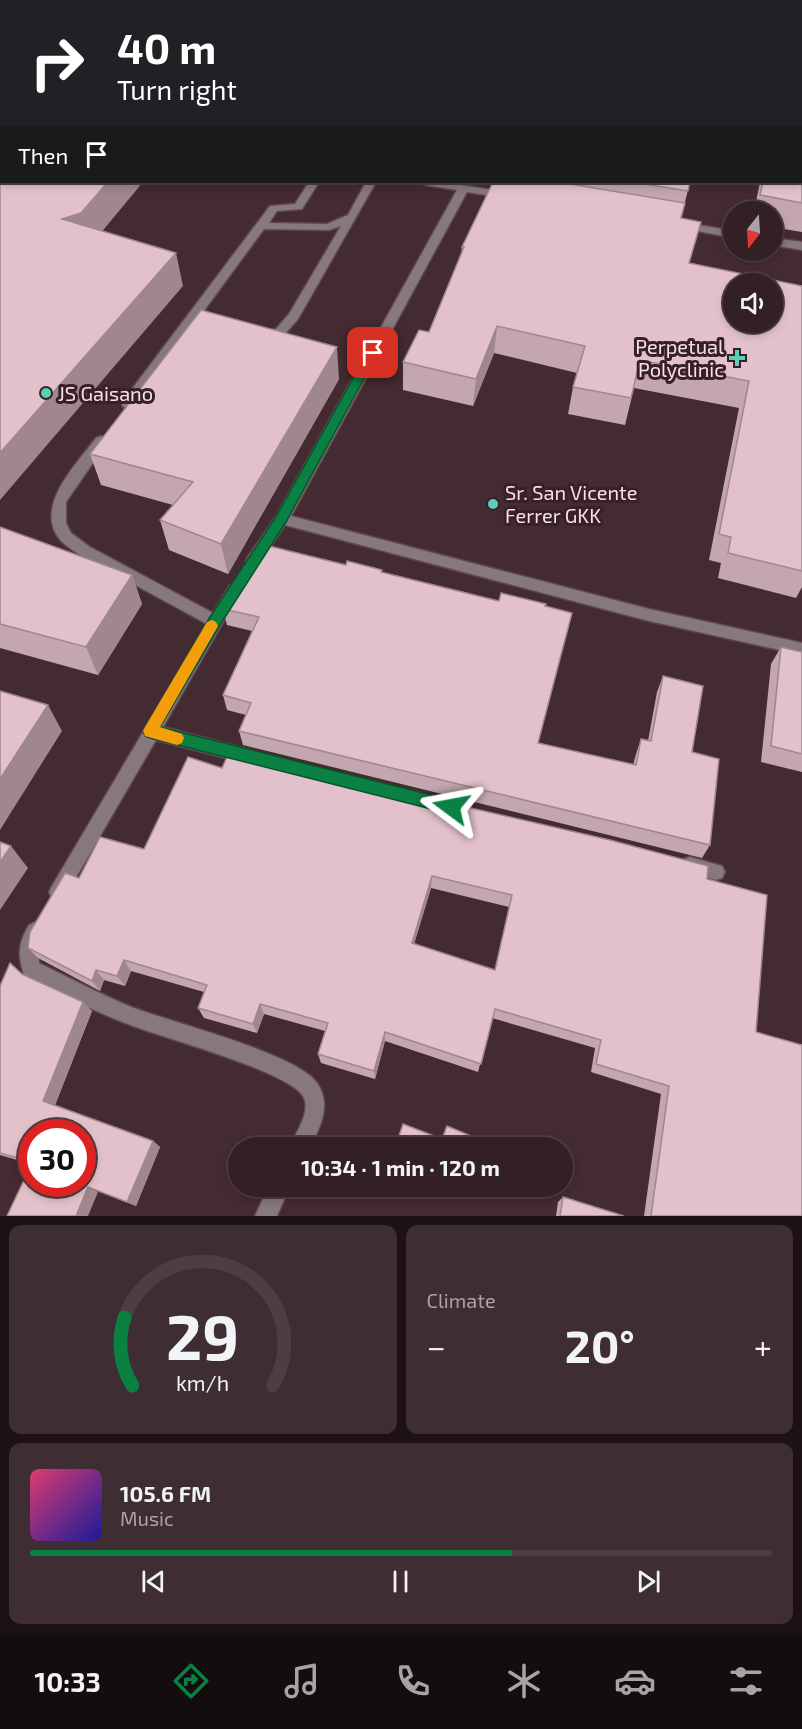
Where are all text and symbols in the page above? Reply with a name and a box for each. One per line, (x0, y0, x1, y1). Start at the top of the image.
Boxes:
text: 40 m (117, 22, 216, 72)
icon: right (18, 24, 96, 102)
text: Turn right (117, 73, 237, 105)
icon: arrive (80, 138, 113, 171)
text: Then (18, 142, 68, 168)
north arrow (723, 201, 783, 261)
map controls (723, 201, 783, 333)
button: sound (723, 273, 783, 333)
pin (347, 327, 398, 378)
place label: Perpetual Polyclinic (635, 334, 724, 381)
icon: arrive (356, 336, 389, 369)
marker: Perpetual Polyclinic (728, 349, 746, 367)
place label: JS Gaisano (58, 381, 153, 405)
marker: JS Gaisano (39, 386, 53, 400)
place label: Sr. San Vicente Ferrer GKK (505, 480, 637, 527)
marker: Sr. San Vicente Ferrer GKK (486, 497, 500, 511)
position arrow (419, 775, 483, 839)
speed limit sign: 30 (18, 1119, 96, 1197)
text: 10:34 · 1 min · 120 m (301, 1154, 500, 1180)
text: Climate (427, 1288, 496, 1312)
text: 29 (166, 1298, 239, 1373)
text: 20° (565, 1318, 635, 1372)
text: − (427, 1326, 446, 1366)
text: + (754, 1326, 772, 1366)
text: km/h (176, 1371, 229, 1396)
text: 105.6 FM (120, 1480, 211, 1506)
text: Music (120, 1506, 174, 1530)
icon: previous (137, 1565, 170, 1598)
icon: pause (384, 1565, 417, 1598)
icon: next (632, 1565, 665, 1598)
icon: directions (170, 1660, 212, 1702)
icon: music (281, 1660, 323, 1702)
icon: phone (392, 1660, 434, 1702)
icon: climate (503, 1660, 545, 1702)
icon: car (614, 1660, 656, 1702)
icon: filters (725, 1660, 767, 1702)
text: 10:33 (35, 1665, 101, 1697)

